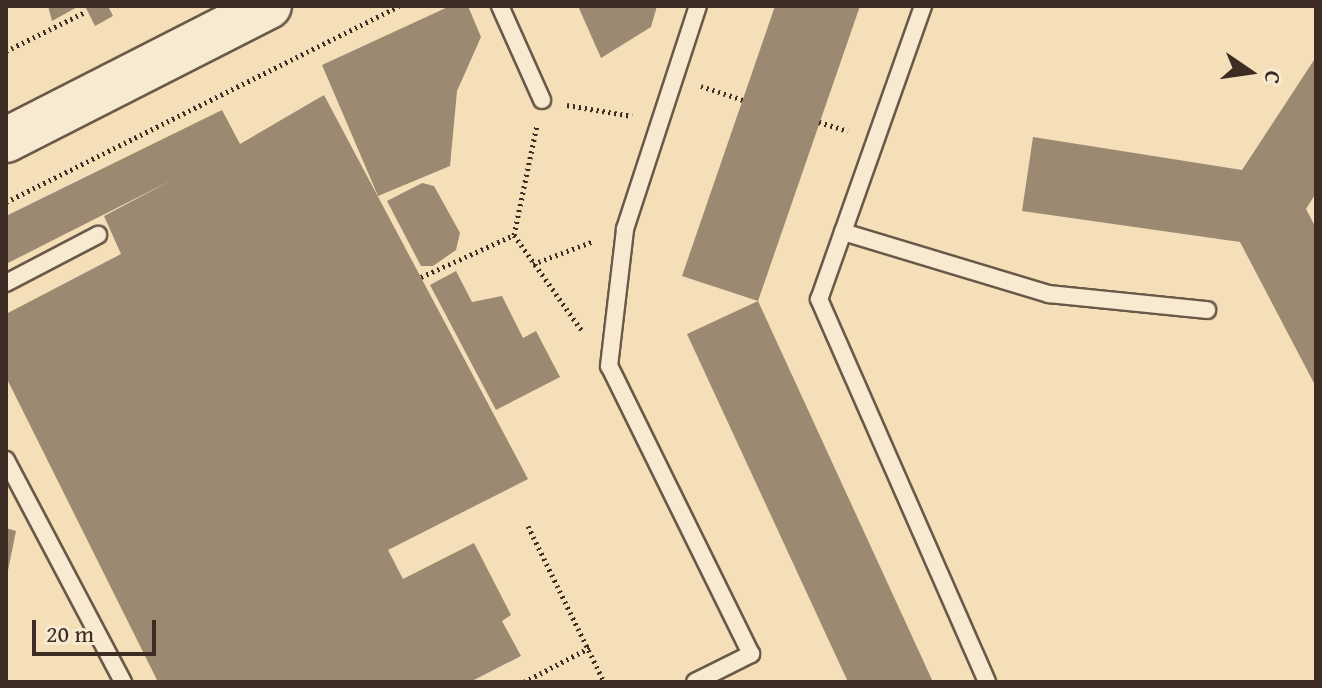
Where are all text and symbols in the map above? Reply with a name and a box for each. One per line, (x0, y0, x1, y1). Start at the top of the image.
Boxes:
north arrow (1210, 32, 1290, 112)
text: С (1256, 68, 1290, 87)
scale bar (36, 604, 160, 654)
text: 20 m (46, 616, 94, 651)

